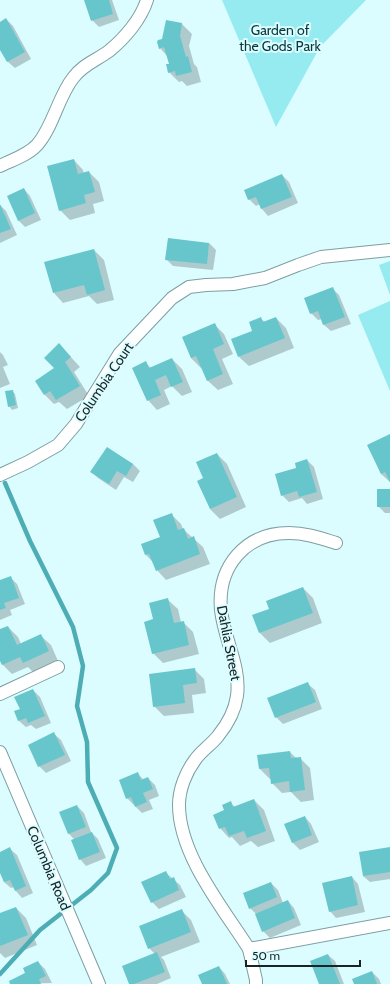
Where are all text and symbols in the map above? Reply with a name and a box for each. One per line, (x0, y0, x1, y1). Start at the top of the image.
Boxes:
park label: Garden of the Gods Park (239, 21, 322, 55)
street label: Columbia Court (71, 338, 137, 425)
street label: Dahlia Street (213, 604, 245, 683)
street label: Columbia Road (23, 823, 75, 913)
scale bar (246, 942, 360, 968)
text: 50 m (252, 948, 280, 963)

